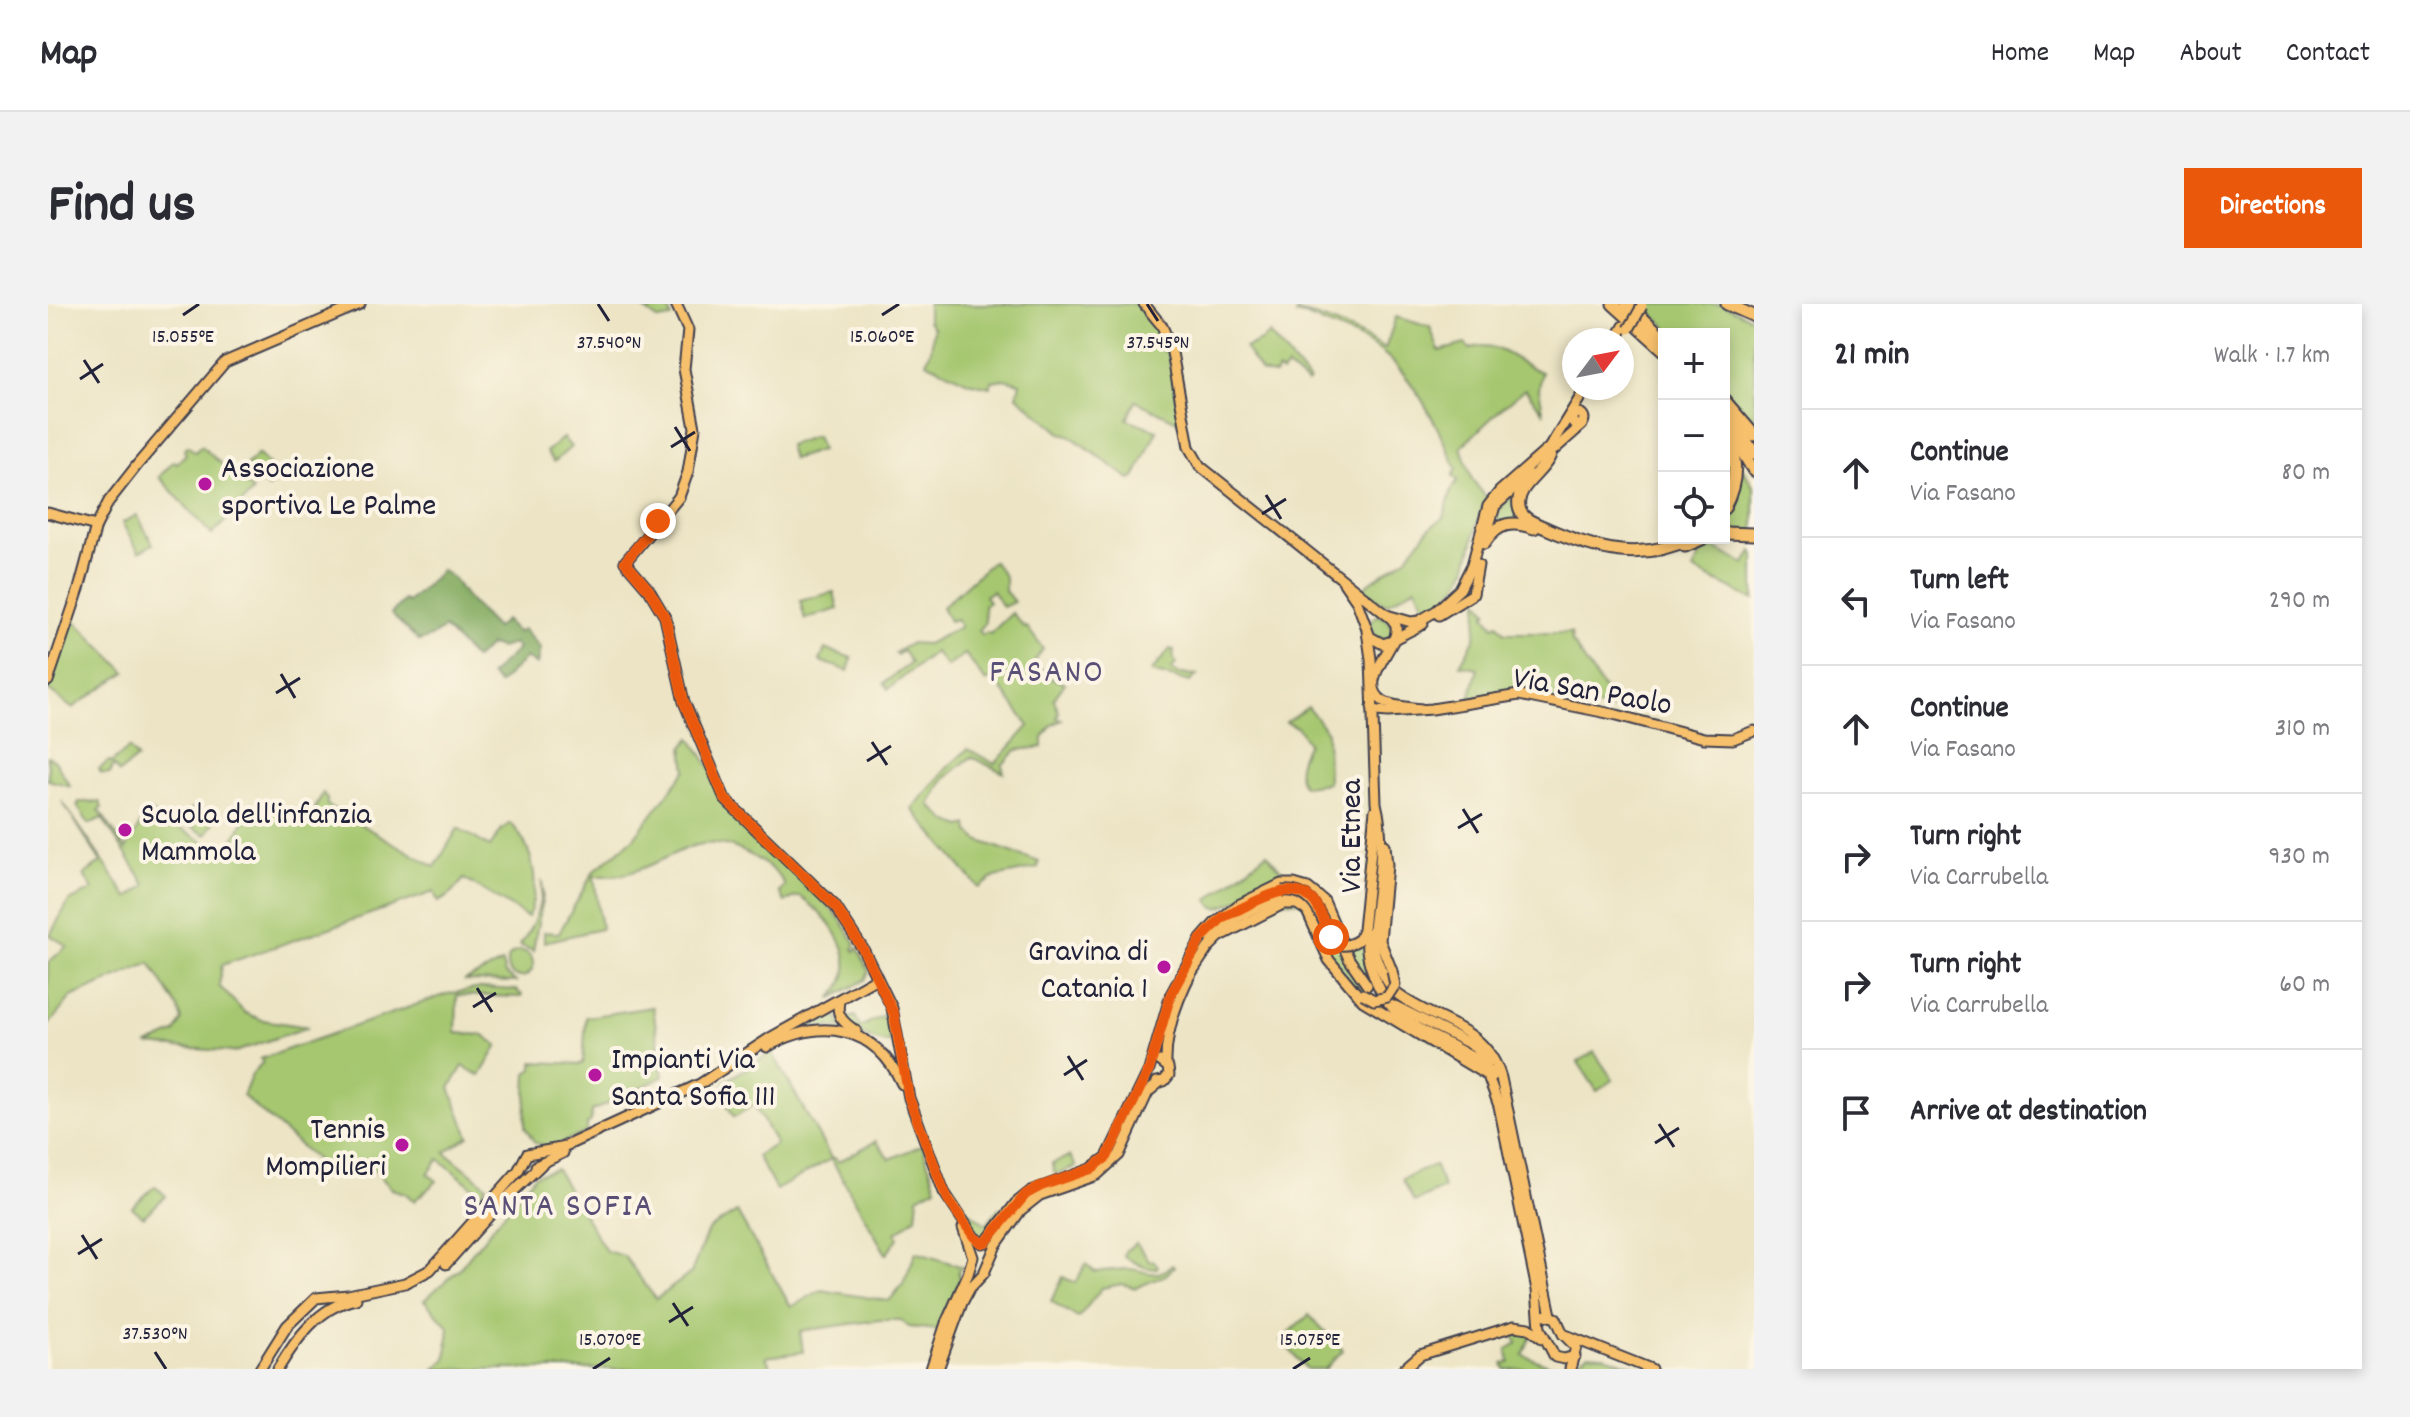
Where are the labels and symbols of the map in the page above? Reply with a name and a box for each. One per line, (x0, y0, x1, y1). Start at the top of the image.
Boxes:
text: 15.055°E (152, 324, 214, 352)
text: 15.060°E (850, 324, 914, 352)
north arrow (1562, 328, 1634, 400)
text: 37.540°N (577, 330, 641, 358)
text: 37.545°N (1127, 330, 1189, 358)
place label: Associazione sportiva Le Palme (221, 448, 436, 531)
marker: Associazione sportiva Le Palme (196, 475, 214, 493)
route end (640, 503, 676, 539)
district label: FASANO (989, 650, 1105, 699)
street label: Via San Paolo (1509, 657, 1675, 731)
street label: Via Etnea (1331, 778, 1377, 893)
place label: Scuola dell'infanzia Mammola (141, 794, 372, 877)
marker: Scuola dell'infanzia Mammola (116, 821, 134, 839)
route start (1313, 919, 1349, 955)
place label: Gravina di Catania 1 (1028, 931, 1148, 1014)
marker: Gravina di Catania 1 (1155, 958, 1173, 976)
place label: Impianti Via Santa Sofia 111 (611, 1039, 776, 1122)
marker: Impianti Via Santa Sofia 111 (586, 1066, 604, 1084)
place label: Tennis Mompilieri (265, 1109, 386, 1192)
marker: Tennis Mompilieri (393, 1136, 411, 1154)
district label: SANTA SOFIA (463, 1184, 655, 1233)
text: 37.530°N (122, 1321, 188, 1349)
text: 15.070°E (579, 1327, 641, 1355)
text: 15.075°E (1280, 1327, 1340, 1355)

